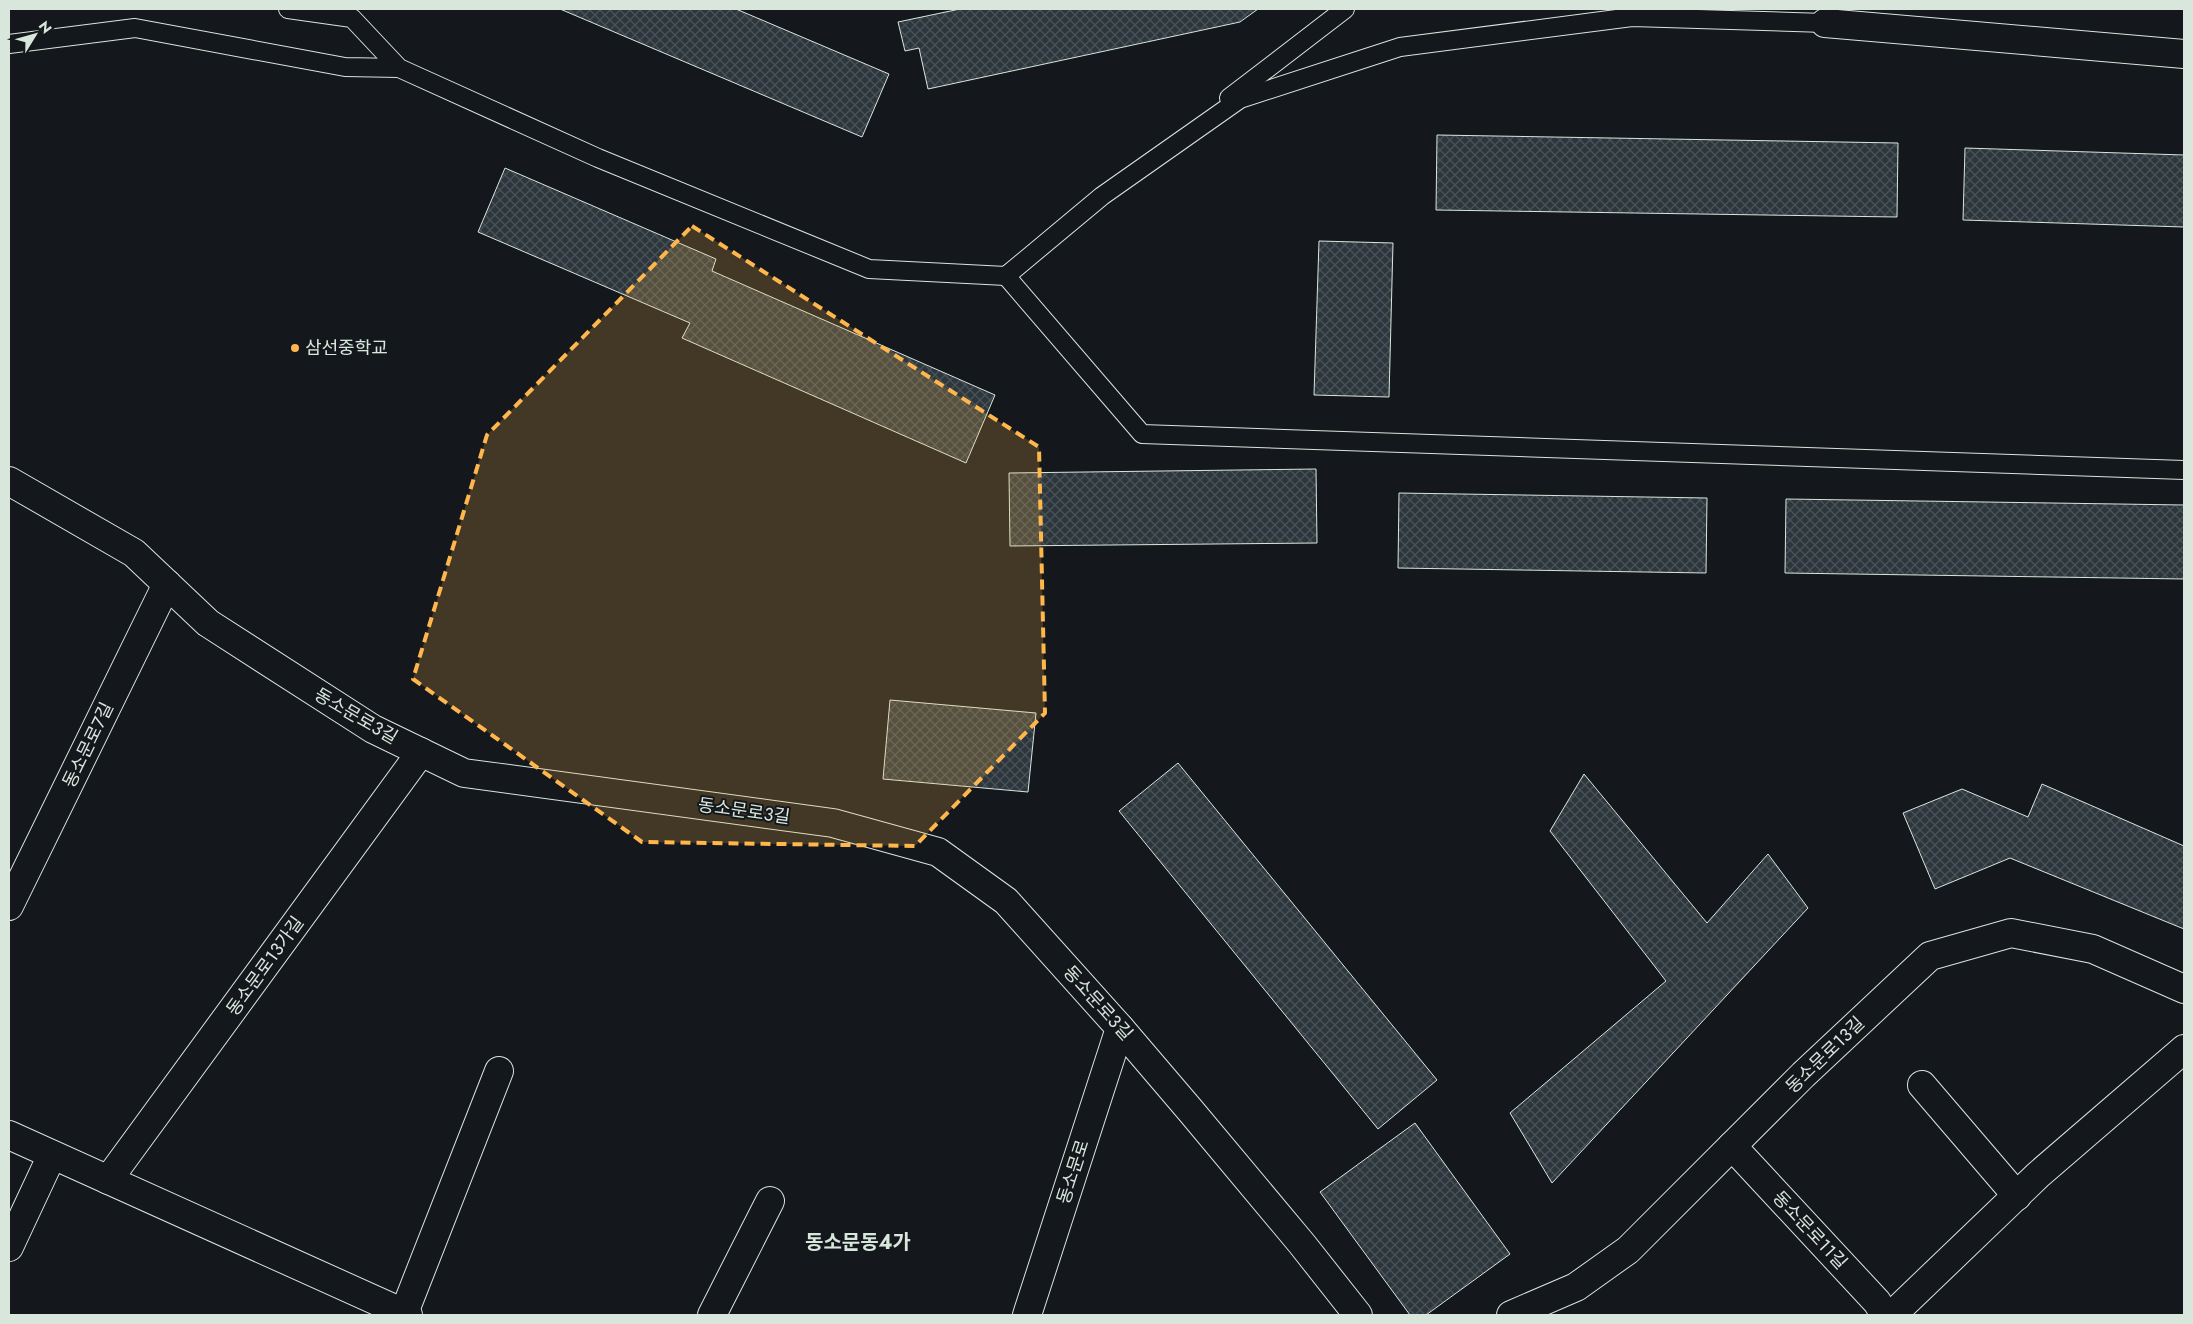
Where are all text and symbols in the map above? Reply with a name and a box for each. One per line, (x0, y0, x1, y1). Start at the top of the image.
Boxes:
north arrow (10, 10, 60, 60)
text: N (34, 17, 57, 38)
place label: 삼선중학교 (305, 335, 388, 361)
marker: 삼선중학교 (289, 342, 301, 354)
street label: 동소문로3길 (309, 682, 403, 750)
street label: 동소문로7길 (56, 698, 120, 792)
street label: 동소문로3길 (696, 792, 792, 830)
street label: 동소문로13가길 (220, 911, 310, 1021)
street label: 동소문로3길 (1057, 960, 1139, 1046)
street label: 동소문로13길 (1780, 1011, 1870, 1099)
street label: 동소문로 (1050, 1136, 1096, 1208)
street label: 동소문로11길 (1767, 1185, 1853, 1275)
district label: 동소문동4가 (805, 1228, 911, 1257)

